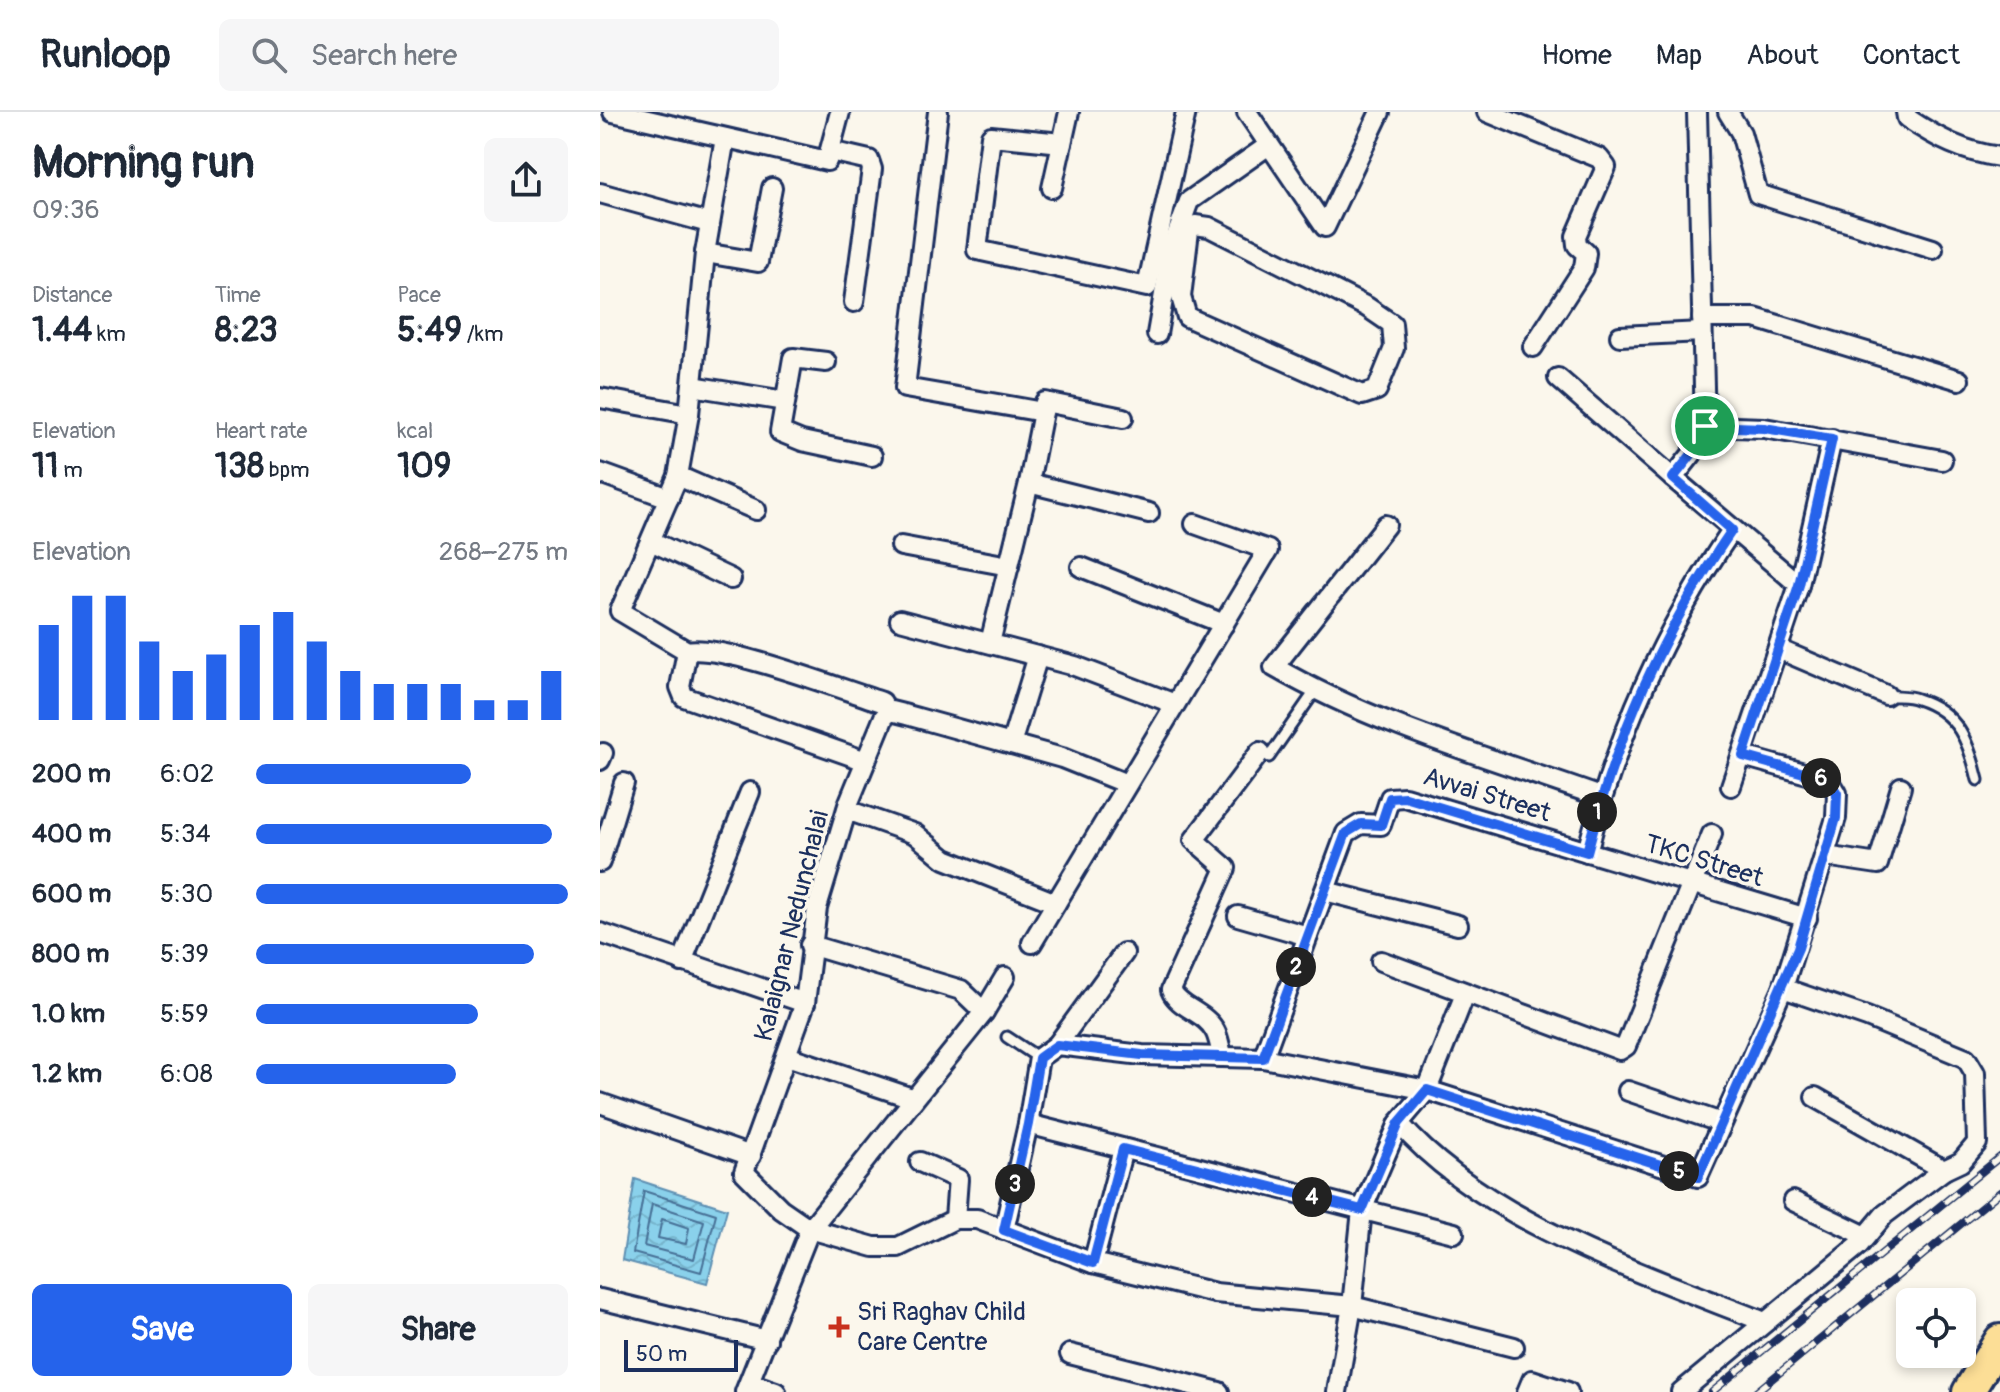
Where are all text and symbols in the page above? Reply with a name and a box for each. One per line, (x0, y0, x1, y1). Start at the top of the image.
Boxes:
search box (219, 19, 779, 91)
text: Runloop (40, 31, 171, 79)
icon: search (247, 33, 291, 77)
text: Search here (311, 37, 457, 74)
text: Home (1541, 38, 1612, 73)
text: Map (1656, 38, 1702, 73)
text: About (1746, 38, 1819, 73)
text: Contact (1863, 38, 1960, 73)
text: Morning run (32, 136, 255, 191)
button: share (484, 138, 568, 222)
text: 09:36 (32, 194, 100, 226)
text: Distance (32, 281, 112, 309)
text: Time (215, 281, 261, 309)
text: Pace (397, 281, 441, 309)
text: 1.44 (32, 309, 92, 352)
text: 8:23 (215, 309, 278, 352)
text: 5:49 (397, 309, 462, 352)
text: km (92, 320, 126, 348)
text: /km (462, 320, 503, 348)
pin (1671, 392, 1739, 460)
icon: arrive (1683, 404, 1727, 448)
text: Elevation (32, 417, 116, 445)
text: Heart rate (215, 417, 307, 445)
text: kcal (397, 417, 433, 445)
text: 11 (32, 445, 59, 488)
text: 138 (215, 445, 264, 488)
text: 109 (397, 445, 451, 488)
text: m (59, 456, 83, 484)
text: bpm (264, 456, 310, 484)
text: Elevation (32, 536, 131, 568)
text: 268–275 m (439, 536, 568, 568)
text: 200 m (32, 758, 111, 790)
text: 6:02 (160, 758, 214, 790)
pin: 6 (1801, 758, 1841, 798)
street label: Avvai Street (1419, 760, 1555, 830)
text: 6 (1815, 764, 1827, 792)
pin: 1 (1577, 792, 1617, 832)
text: 1 (1593, 798, 1601, 826)
street label: Kalaignar Nedunchalai (748, 807, 836, 1045)
text: 400 m (32, 818, 111, 850)
text: 5:34 (160, 818, 211, 850)
street label: TKC Street (1641, 828, 1768, 894)
text: 600 m (32, 878, 111, 910)
text: 5:30 (160, 878, 213, 910)
text: 800 m (32, 938, 109, 970)
text: 5:39 (160, 938, 209, 970)
pin: 2 (1276, 947, 1316, 987)
text: 2 (1290, 953, 1302, 981)
text: 1.0 km (32, 998, 105, 1030)
text: 5:59 (160, 998, 209, 1030)
text: 1.2 km (32, 1058, 102, 1090)
text: 6:08 (160, 1058, 213, 1090)
pin: 5 (1659, 1151, 1699, 1191)
text: 5 (1673, 1157, 1685, 1185)
pin: 3 (995, 1164, 1035, 1204)
text: 3 (1009, 1170, 1021, 1198)
pin: 4 (1292, 1177, 1332, 1217)
text: 4 (1306, 1183, 1318, 1211)
button: Save (32, 1284, 292, 1376)
button: Share (308, 1284, 568, 1376)
map controls (1896, 1288, 1976, 1368)
button: locate (1896, 1288, 1976, 1368)
place label: Sri Raghav Child Care Centre (857, 1296, 1026, 1358)
marker: Sri Raghav Child Care Centre (828, 1316, 850, 1338)
scale bar (624, 1336, 738, 1372)
text: 50 m (636, 1340, 687, 1368)

